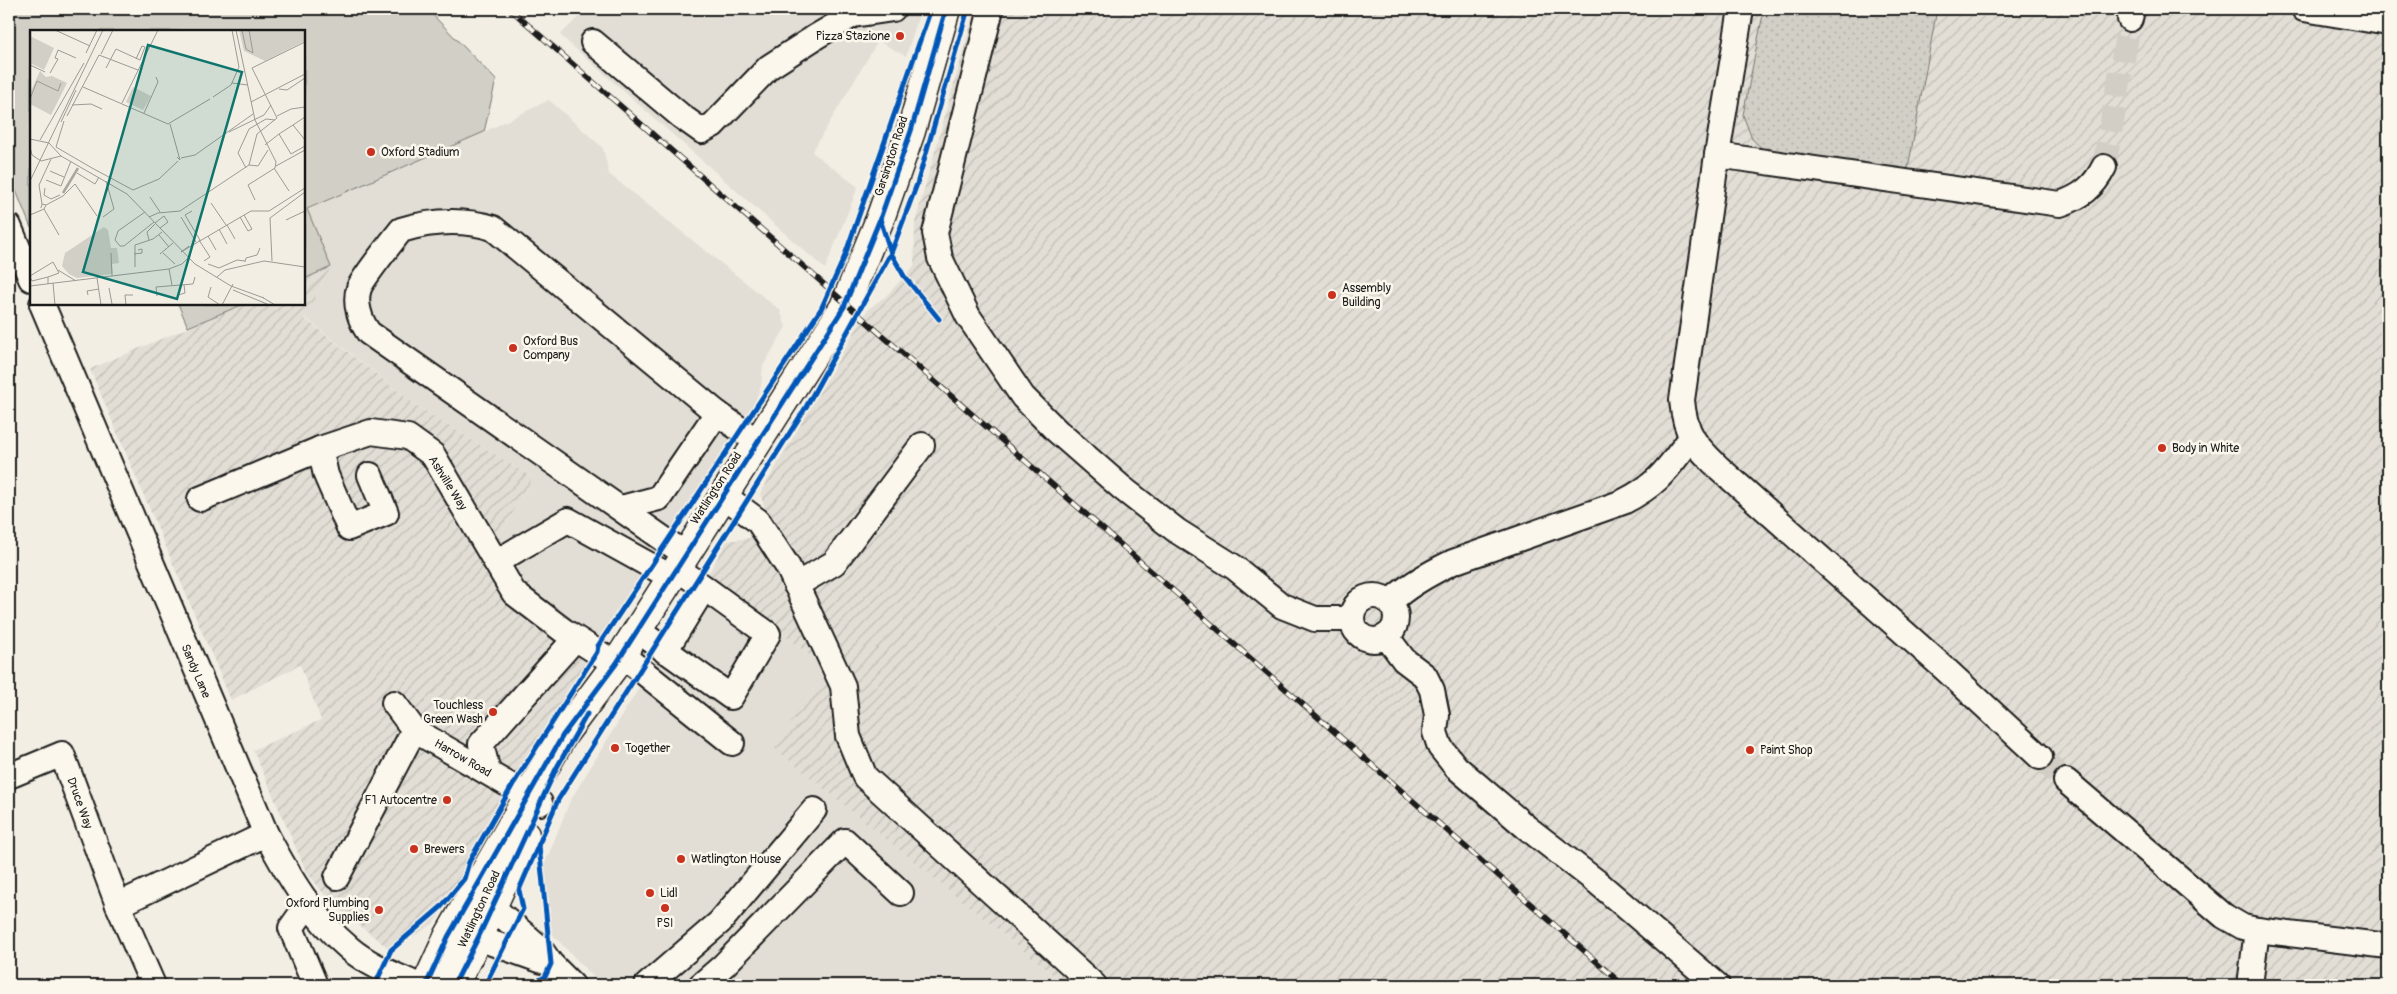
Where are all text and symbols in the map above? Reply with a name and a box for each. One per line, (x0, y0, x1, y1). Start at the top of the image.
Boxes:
place label: Pizza Stazione (816, 29, 890, 44)
inset map (30, 30, 305, 305)
marker: Pizza Stazione (894, 30, 906, 42)
street label: Garsington Road (871, 114, 912, 198)
place label: Oxford Stadium (381, 145, 460, 160)
marker: Oxford Stadium (365, 146, 377, 158)
place label: Assembly Building (1342, 281, 1391, 310)
marker: Assembly Building (1326, 289, 1338, 301)
place label: Oxford Bus Company (523, 334, 579, 363)
marker: Oxford Bus Company (507, 342, 519, 354)
place label: Body in White (2172, 441, 2239, 456)
marker: Body in White (2156, 442, 2168, 454)
street label: Watlington Road (687, 449, 745, 527)
street label: Ashville Way (425, 453, 470, 513)
street label: Sandy Lane (177, 642, 214, 701)
place label: Touchless Green Wash (423, 698, 484, 727)
marker: Touchless Green Wash (487, 706, 499, 718)
street label: Harrow Road (432, 736, 494, 781)
place label: Together (625, 741, 671, 756)
marker: Together (609, 742, 621, 754)
place label: Paint Shop (1760, 743, 1813, 758)
marker: Paint Shop (1744, 744, 1756, 756)
street label: Druce Way (63, 776, 96, 831)
place label: F1 Autocentre (365, 793, 437, 808)
marker: F1 Autocentre (441, 794, 453, 806)
place label: Brewers (424, 842, 465, 857)
marker: Brewers (408, 843, 420, 855)
place label: Watlington House (691, 852, 781, 867)
marker: Watlington House (675, 853, 687, 865)
street label: Watlington Road (455, 868, 504, 950)
place label: Lidl (660, 886, 678, 901)
marker: Lidl (644, 887, 656, 899)
place label: Oxford Plumbing Supplies (286, 896, 370, 925)
marker: PSI (659, 902, 671, 914)
marker: Oxford Plumbing Supplies (373, 904, 385, 916)
place label: PSI (656, 916, 674, 931)

